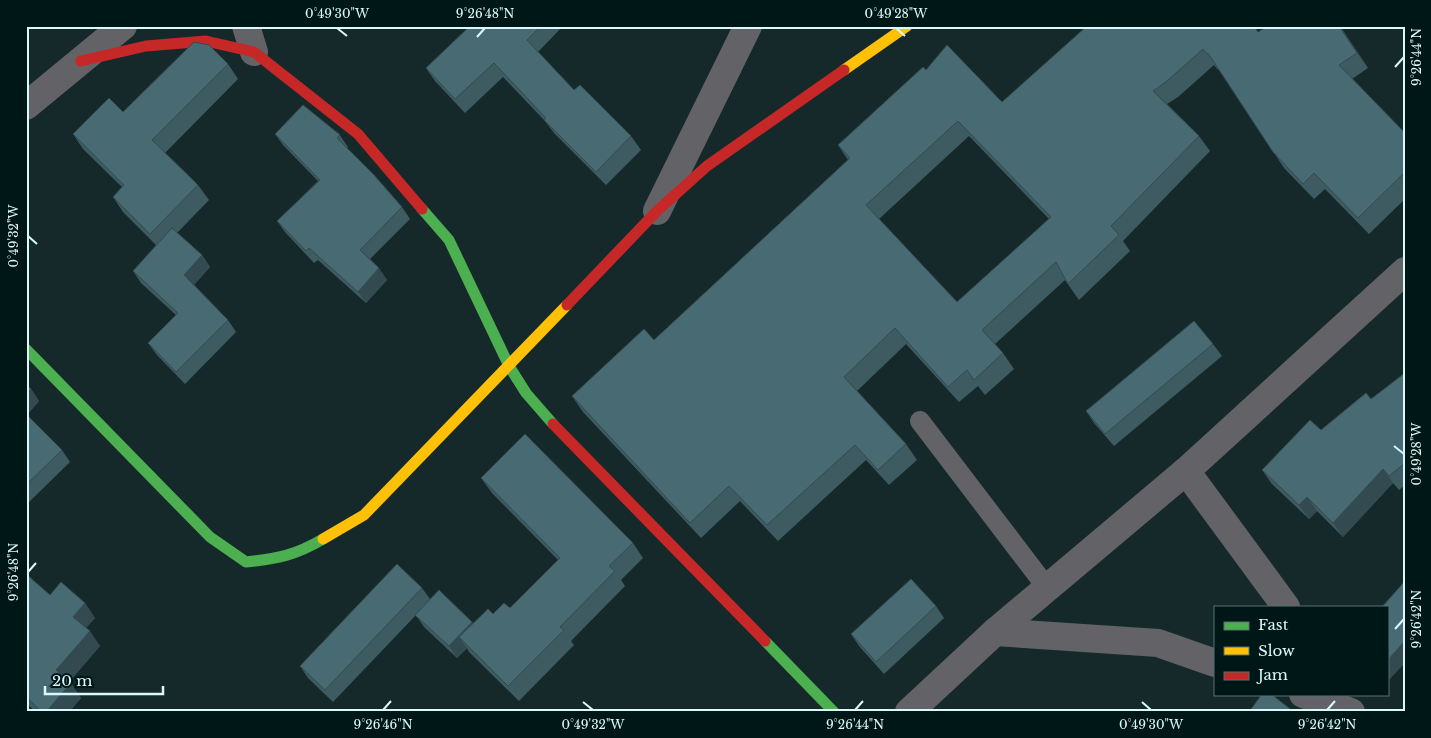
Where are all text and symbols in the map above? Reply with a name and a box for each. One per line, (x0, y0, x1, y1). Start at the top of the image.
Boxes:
text: 0°49'30"W (305, 6, 370, 21)
text: 9°26'48"N (456, 6, 514, 21)
text: 0°49'28"W (865, 6, 928, 21)
text: 9°26'44"N (1409, 28, 1424, 86)
text: 0°49'32"W (6, 204, 21, 267)
text: 0°49'28"W (1409, 422, 1424, 485)
text: 9°26'48"N (6, 543, 21, 601)
text: 9°26'42"N (1409, 589, 1424, 648)
legend (1214, 606, 1388, 696)
text: Fast (1258, 615, 1289, 634)
text: Slow (1258, 641, 1295, 660)
scale bar (45, 663, 162, 695)
text: Jam (1256, 665, 1288, 684)
text: 20 m (52, 671, 92, 690)
text: 9°26'46"N (353, 717, 413, 732)
text: 0°49'32"W (562, 717, 625, 732)
text: 9°26'44"N (826, 717, 884, 732)
text: 0°49'30"W (1119, 717, 1184, 732)
text: 9°26'42"N (1298, 717, 1357, 732)

